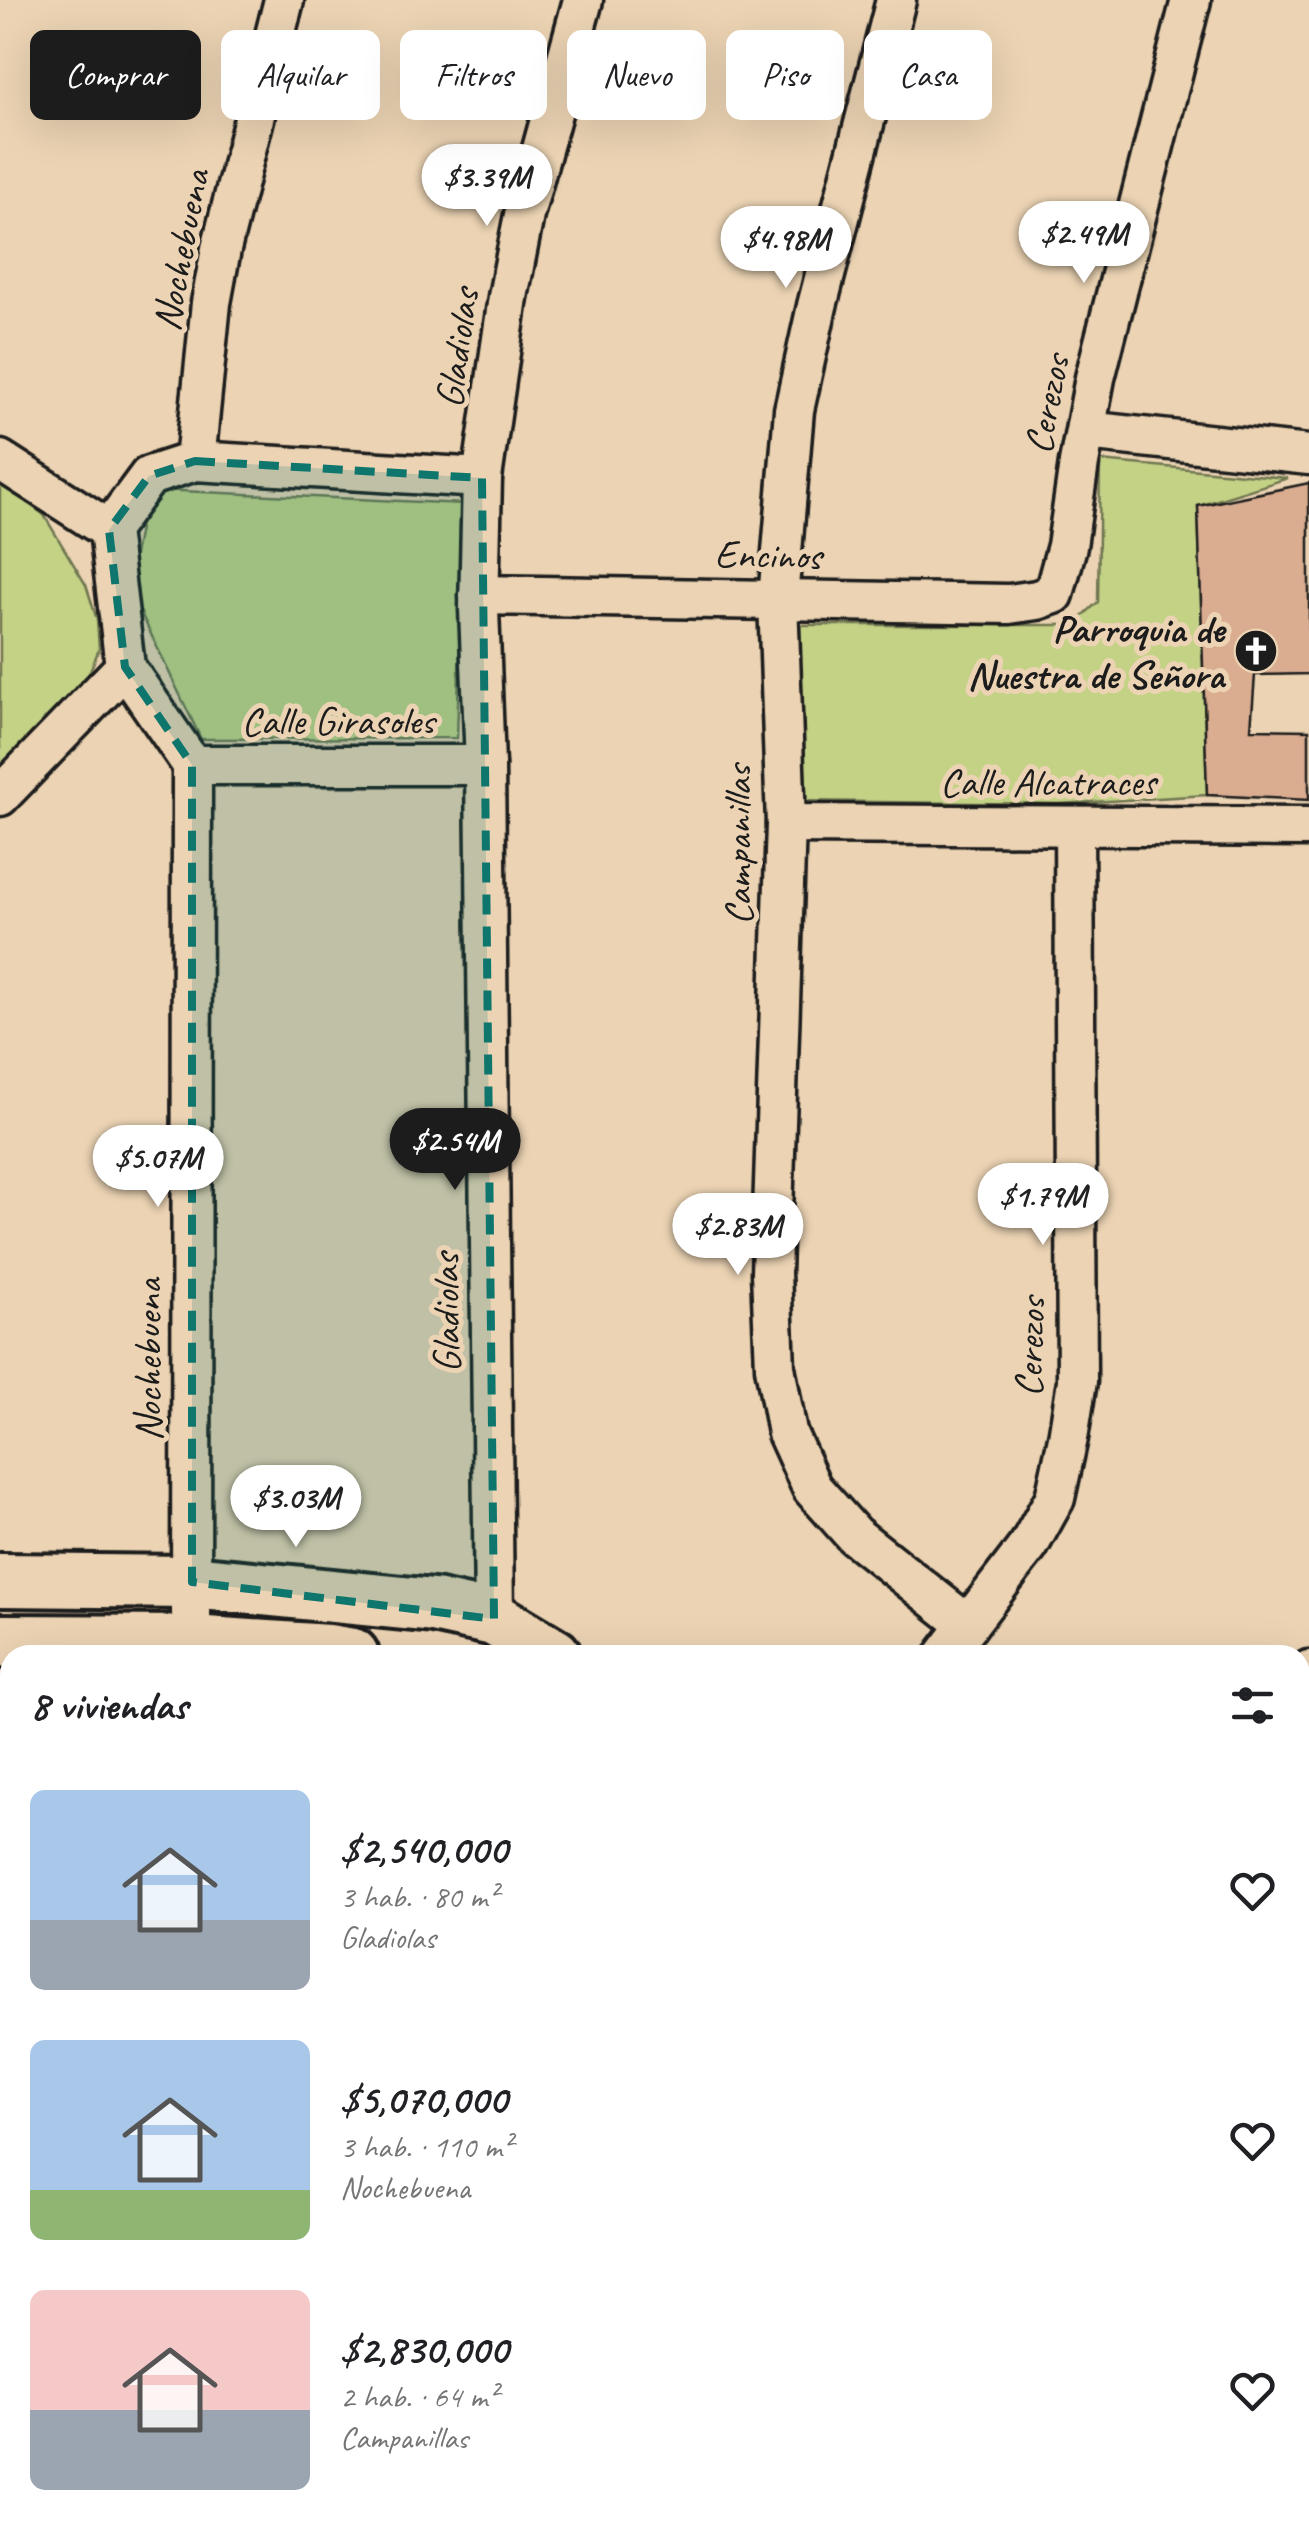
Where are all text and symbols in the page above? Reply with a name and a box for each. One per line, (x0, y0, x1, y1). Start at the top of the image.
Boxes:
chip: Comprar (30, 30, 201, 120)
chip: Alquilar (221, 30, 380, 120)
chip: Filtros (400, 30, 547, 120)
chip: Nuevo (567, 30, 706, 120)
chip: Piso (726, 30, 844, 120)
chip: Casa (864, 30, 992, 120)
pin: $3.39M (406, 144, 568, 229)
text: $3.39M (444, 156, 530, 197)
street label: Nochebuena (141, 163, 222, 335)
pin: $2.49M (1003, 201, 1165, 286)
pin: $4.98M (705, 206, 867, 291)
text: $2.49M (1041, 213, 1127, 254)
text: $4.98M (743, 218, 829, 259)
street label: Gladiolas (424, 282, 491, 411)
street label: Cerezos (1013, 347, 1082, 458)
street label: Encinos (714, 529, 825, 581)
place label: Parroquia de Nuestra de Señora (967, 604, 1227, 700)
church icon: Parroquia de Nuestra de Señora (1233, 628, 1279, 674)
street label: Calle Girasoles (242, 696, 438, 746)
street label: Calle Alcatraces (940, 757, 1159, 807)
street label: Campanillas (713, 762, 763, 925)
pin: $2.54M (374, 1108, 536, 1193)
text: $2.54M (412, 1120, 498, 1161)
pin: $5.07M (77, 1125, 239, 1210)
text: $5.07M (115, 1137, 201, 1178)
pin: $1.79M (962, 1163, 1124, 1248)
text: $1.79M (1000, 1175, 1086, 1216)
pin: $2.83M (657, 1193, 819, 1278)
text: $2.83M (694, 1205, 782, 1246)
street label: Gladiolas (420, 1250, 472, 1373)
street label: Nochebuena (123, 1276, 173, 1441)
street label: Cerezos (1003, 1293, 1057, 1398)
pin: $3.03M (215, 1465, 377, 1550)
text: $3.03M (252, 1477, 340, 1518)
icon: filters (1225, 1678, 1280, 1733)
text: 8 viviendas (30, 1679, 187, 1732)
text: $2,540,000 (340, 1823, 507, 1876)
icon: home (110, 1830, 230, 1950)
icon: heart (1225, 1863, 1280, 1918)
text: 3 hab. · 80 m² (340, 1876, 497, 1917)
text: Gladiolas (340, 1917, 435, 1958)
text: $5,070,000 (340, 2073, 507, 2126)
icon: home (110, 2080, 230, 2200)
icon: heart (1225, 2113, 1280, 2168)
text: 3 hab. · 110 m² (340, 2126, 512, 2167)
text: Nochebuena (340, 2167, 470, 2208)
text: $2,830,000 (340, 2323, 508, 2376)
icon: home (110, 2330, 230, 2450)
icon: heart (1225, 2363, 1280, 2418)
text: 2 hab. · 64 m² (340, 2376, 497, 2417)
text: Campanillas (340, 2417, 468, 2458)

